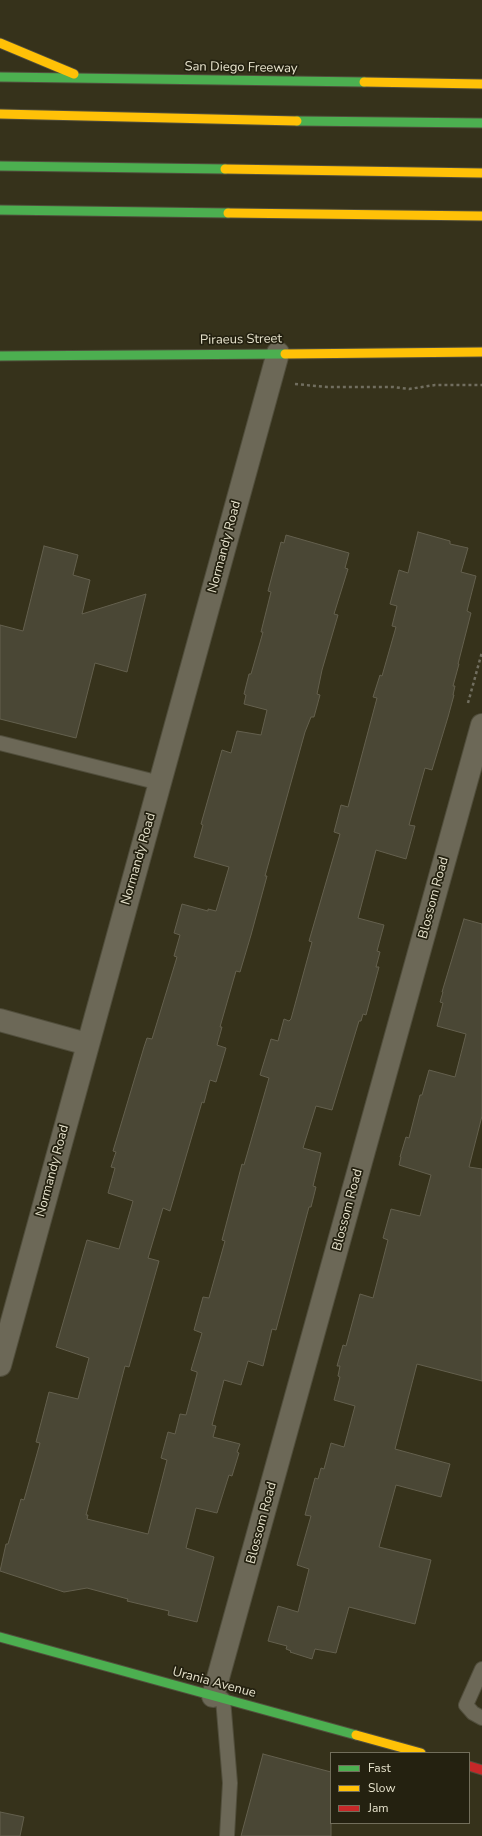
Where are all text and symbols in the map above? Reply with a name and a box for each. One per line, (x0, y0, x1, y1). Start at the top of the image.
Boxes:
street label: San Diego Freeway (184, 59, 298, 77)
street label: Piraeus Street (200, 331, 282, 349)
street label: Normandy Road (205, 499, 245, 595)
street label: Normandy Road (118, 811, 160, 907)
street label: Blossom Road (416, 855, 452, 941)
street label: Normandy Road (33, 1123, 73, 1219)
street label: Blossom Road (330, 1167, 366, 1253)
street label: Blossom Road (244, 1480, 280, 1566)
street label: Urania Avenue (171, 1664, 257, 1702)
legend (330, 1752, 470, 1824)
text: Fast (368, 1760, 391, 1776)
text: Slow (368, 1780, 396, 1796)
text: Jam (368, 1800, 389, 1816)

